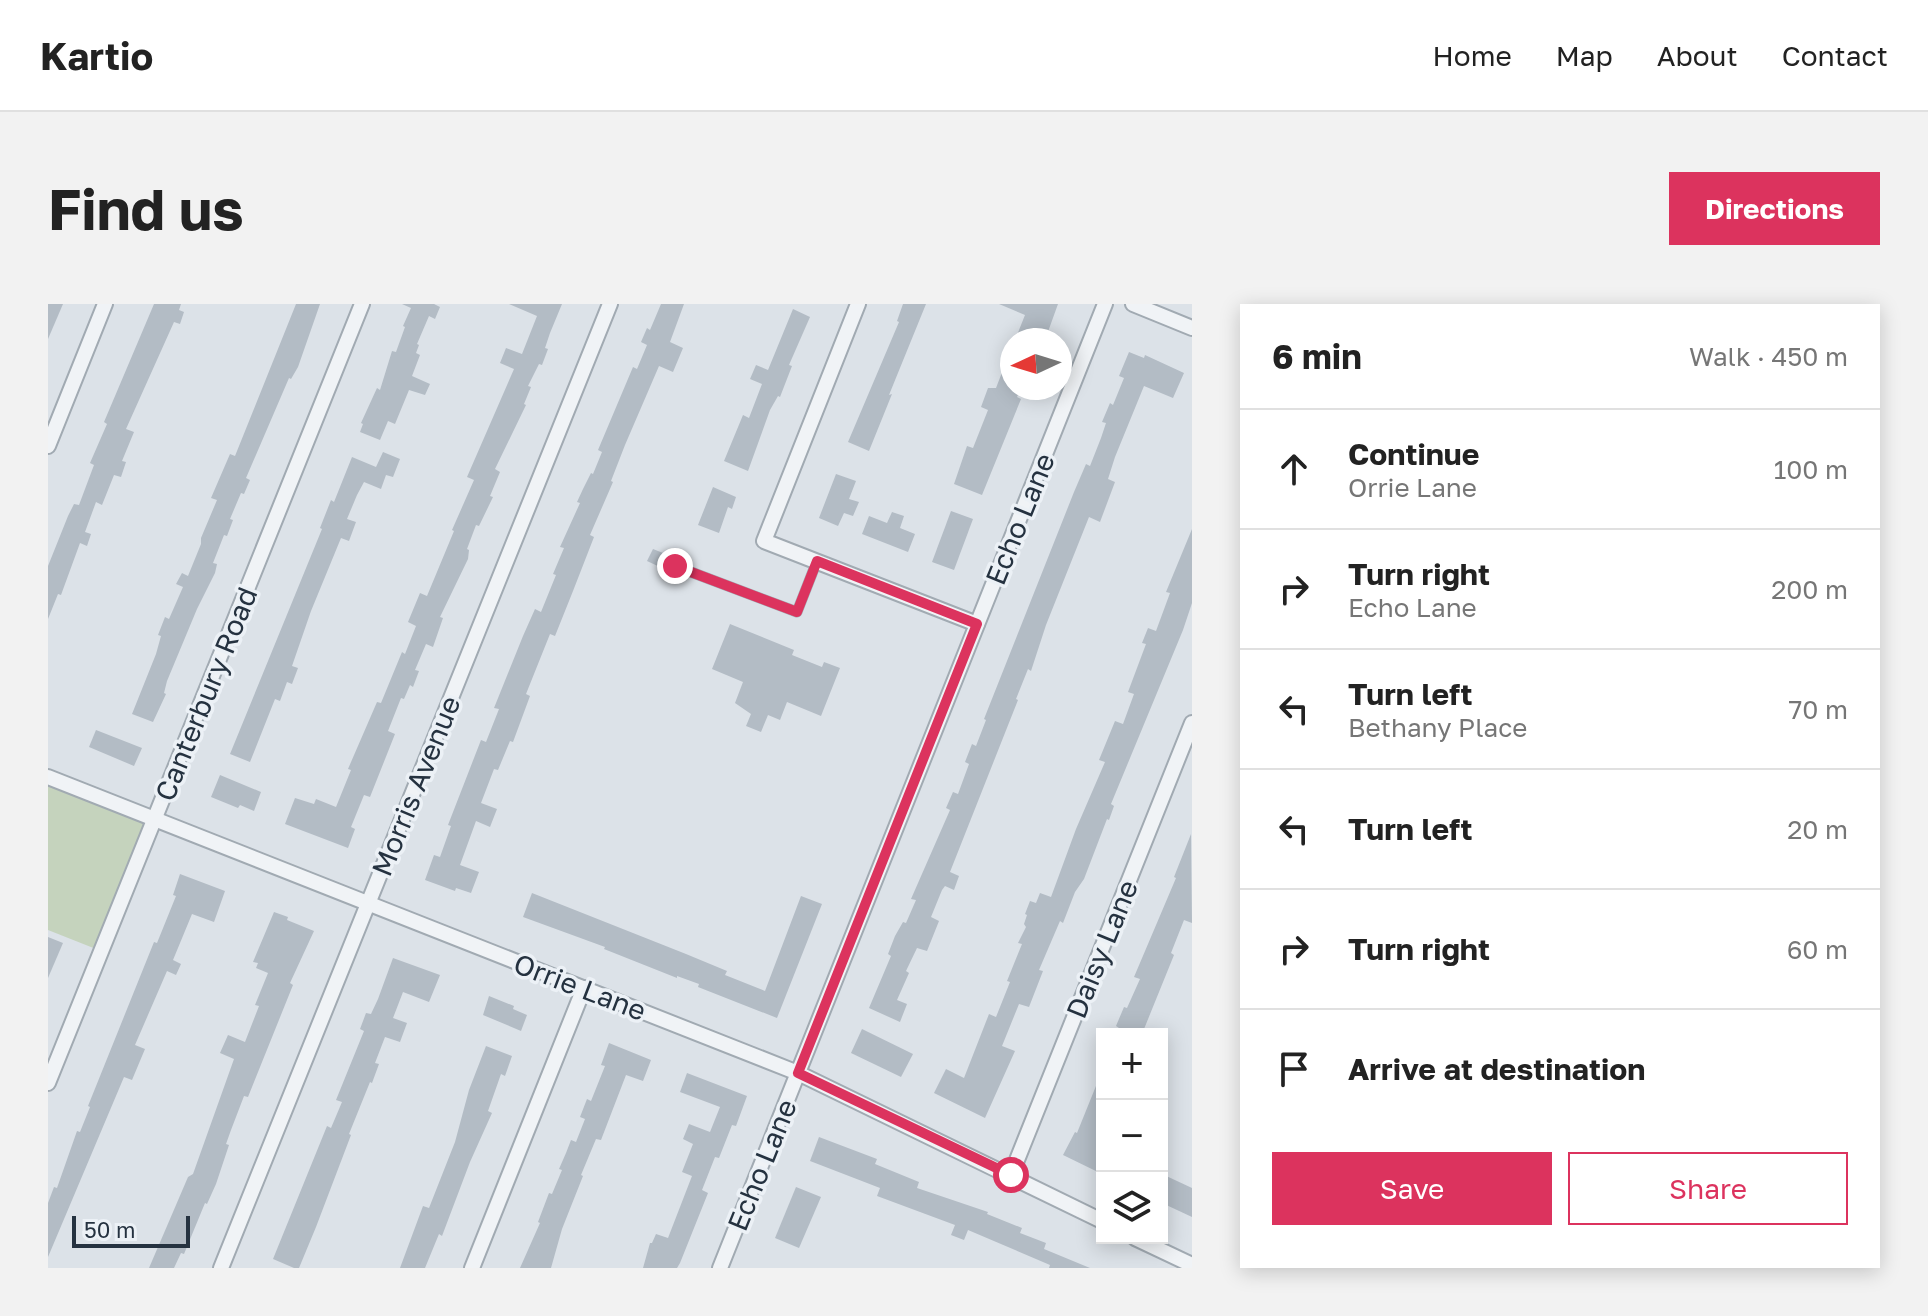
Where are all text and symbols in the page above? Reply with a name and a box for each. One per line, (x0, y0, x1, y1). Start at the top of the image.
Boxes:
text: Kartio (40, 33, 153, 78)
text: Home (1433, 39, 1512, 72)
text: Map (1556, 39, 1613, 72)
text: About (1657, 39, 1738, 72)
text: Contact (1782, 39, 1888, 72)
button: Directions (1669, 172, 1880, 245)
text: Find us (48, 175, 244, 242)
north arrow (1000, 328, 1072, 400)
text: 6 min (1272, 336, 1362, 376)
text: Walk · 450 m (1689, 341, 1848, 372)
text: Continue (1348, 436, 1479, 472)
icon: ahead (1272, 447, 1316, 491)
street label: Echo Lane (978, 448, 1061, 589)
text: 100 m (1774, 454, 1848, 485)
text: Orrie Lane (1348, 472, 1477, 503)
route end (657, 548, 693, 584)
text: Turn right (1348, 556, 1490, 592)
icon: right (1272, 567, 1316, 611)
text: 200 m (1771, 574, 1848, 605)
street label: Canterbury Road (148, 582, 263, 805)
text: Echo Lane (1348, 592, 1477, 623)
text: Turn left (1348, 676, 1473, 712)
icon: left (1272, 687, 1316, 731)
street label: Morris Avenue (364, 691, 467, 880)
text: 70 m (1789, 694, 1848, 725)
text: Bethany Place (1348, 712, 1527, 743)
icon: left (1272, 807, 1316, 851)
text: Turn left (1348, 811, 1473, 847)
text: 20 m (1787, 814, 1848, 845)
street label: Daisy Lane (1059, 875, 1144, 1023)
icon: right (1272, 927, 1316, 971)
text: Turn right (1348, 931, 1490, 967)
text: 60 m (1787, 934, 1848, 965)
street label: Orrie Lane (509, 946, 651, 1027)
map controls (1096, 1028, 1168, 1244)
button: + (1096, 1028, 1168, 1100)
icon: arrive (1272, 1047, 1316, 1091)
text: Arrive at destination (1348, 1051, 1645, 1087)
street label: Echo Lane (720, 1094, 803, 1235)
button: − (1096, 1100, 1168, 1172)
button: Save (1272, 1152, 1552, 1225)
button: Share (1568, 1152, 1848, 1225)
route start (993, 1157, 1029, 1193)
button: layers (1096, 1172, 1168, 1244)
scale bar (72, 1212, 190, 1248)
text: 50 m (84, 1216, 135, 1243)

